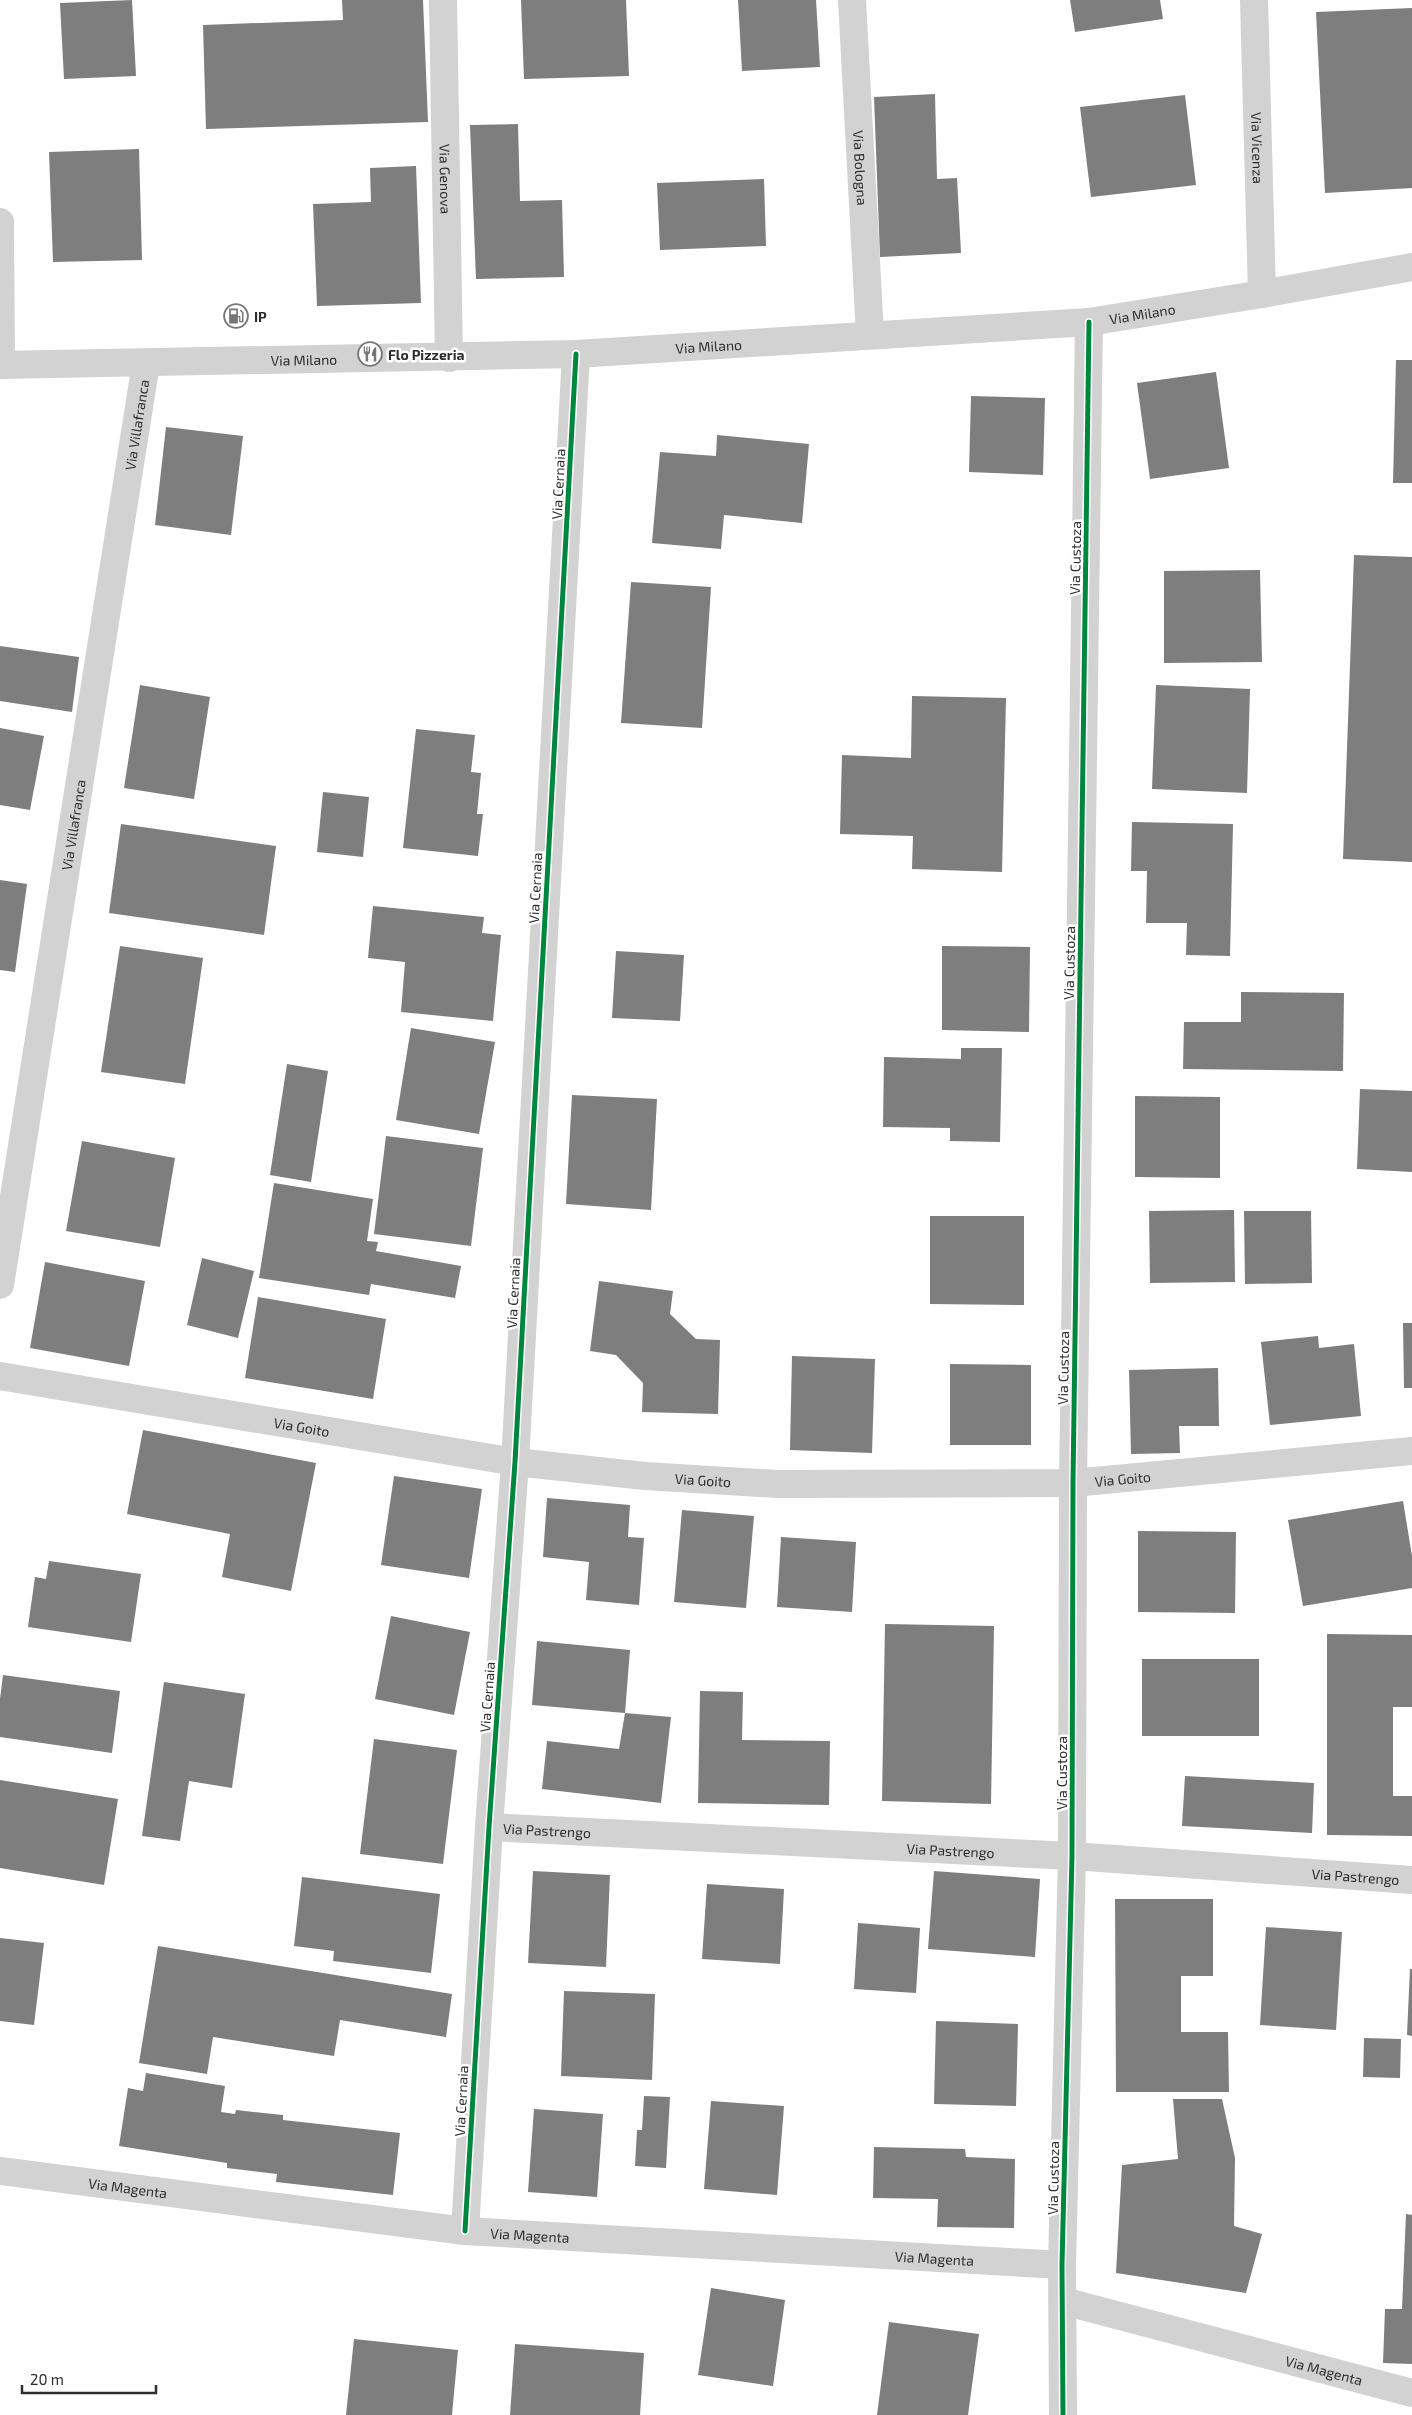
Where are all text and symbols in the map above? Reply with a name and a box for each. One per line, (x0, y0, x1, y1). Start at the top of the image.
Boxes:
street label: Via Vicenza (1249, 112, 1267, 184)
street label: Via Bologna (851, 130, 872, 206)
street label: Via Genova (437, 144, 455, 214)
street label: Via Milano (1108, 300, 1176, 327)
fuel station icon: IP (223, 303, 249, 329)
place label: IP (254, 308, 267, 325)
street label: Via Milano (675, 335, 742, 356)
restaurant icon: Flo Pizzeria (357, 341, 383, 367)
place label: Flo Pizzeria (388, 346, 465, 363)
street label: Via Milano (271, 350, 337, 368)
street label: Via Villafranca (121, 378, 152, 471)
street label: Via Cernaia (548, 448, 568, 520)
street label: Via Custoza (1066, 521, 1084, 595)
street label: Via Villafranca (57, 778, 88, 871)
street label: Via Cernaia (525, 852, 545, 924)
street label: Via Custoza (1060, 926, 1078, 1000)
street label: Via Cernaia (503, 1257, 523, 1329)
street label: Via Custoza (1054, 1331, 1072, 1405)
street label: Via Goito (273, 1413, 331, 1439)
street label: Via Goito (1094, 1467, 1152, 1489)
street label: Via Goito (674, 1469, 732, 1490)
street label: Via Cernaia (476, 1661, 498, 1733)
street label: Via Custoza (1053, 1736, 1070, 1810)
street label: Via Pastrengo (503, 1819, 591, 1841)
street label: Via Pastrengo (906, 1839, 995, 1861)
street label: Via Pastrengo (1311, 1864, 1400, 1888)
street label: Via Cernaia (451, 2065, 471, 2137)
street label: Via Custoza (1044, 2141, 1062, 2215)
street label: Via Magenta (88, 2174, 168, 2201)
street label: Via Magenta (490, 2224, 570, 2245)
street label: Via Magenta (894, 2247, 974, 2268)
street label: Via Magenta (1284, 2352, 1365, 2388)
scale bar (22, 2362, 156, 2394)
text: 20 m (30, 2370, 64, 2388)

